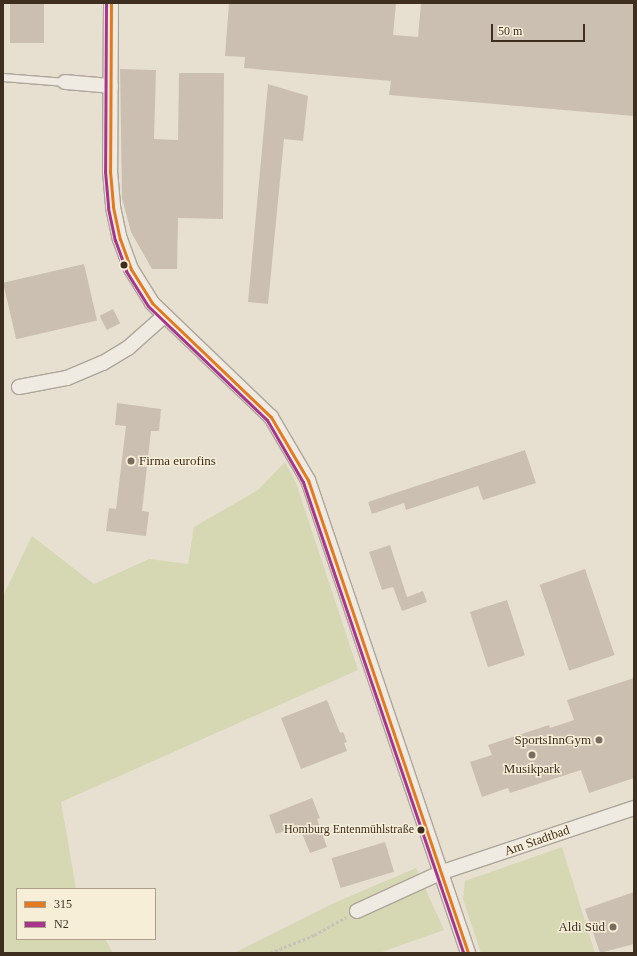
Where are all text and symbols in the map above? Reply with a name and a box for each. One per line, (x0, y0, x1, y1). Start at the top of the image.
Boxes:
scale bar (493, 16, 587, 42)
text: 50 m (498, 24, 522, 38)
unlabelled marker (119, 260, 129, 270)
place label: Firma eurofins (139, 453, 216, 469)
marker: Firma eurofins (126, 456, 136, 466)
place label: SportsInnGym (514, 732, 591, 748)
marker: SportsInnGym (594, 735, 604, 745)
marker: Musikpark (527, 750, 537, 760)
place label: Musikpark (504, 761, 560, 777)
place label: Homburg Entenmühlstraße (284, 823, 414, 837)
street label: Am Stadtbad (502, 823, 572, 859)
marker: Homburg Entenmühlstraße (416, 825, 426, 835)
legend (16, 888, 156, 940)
text: 315 (54, 897, 72, 911)
text: N2 (54, 917, 69, 931)
place label: Aldi Süd (558, 919, 605, 935)
marker: Aldi Süd (608, 922, 618, 932)

